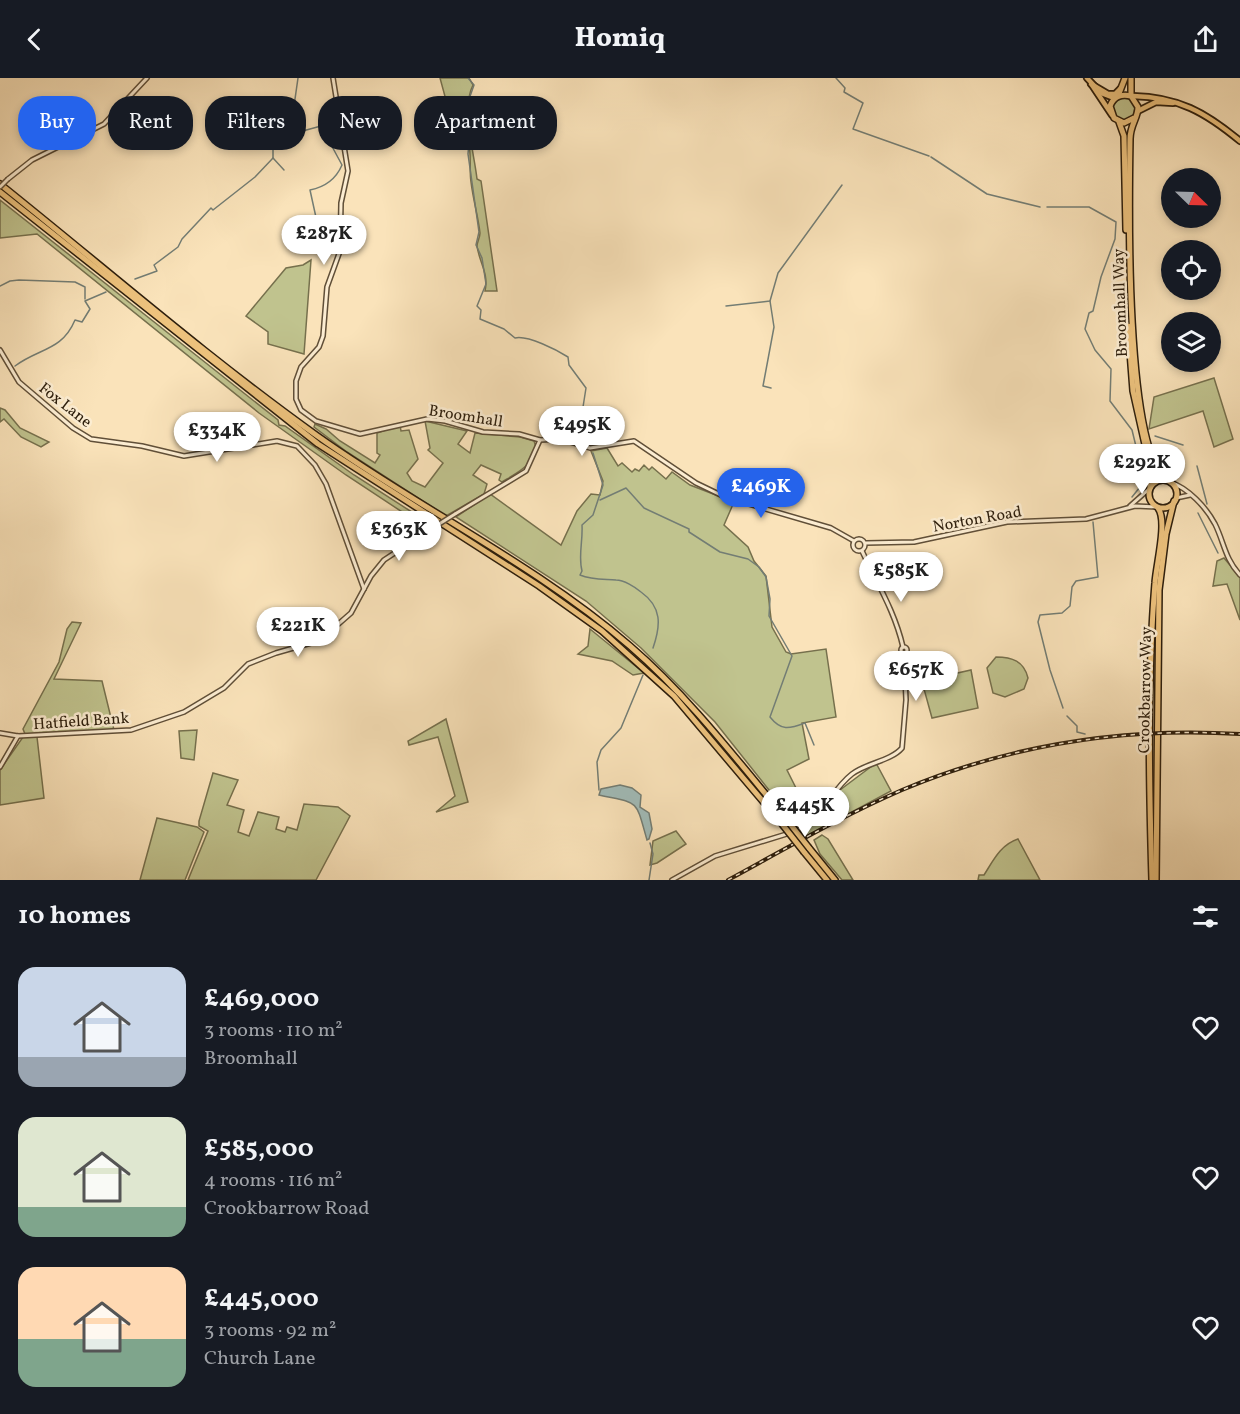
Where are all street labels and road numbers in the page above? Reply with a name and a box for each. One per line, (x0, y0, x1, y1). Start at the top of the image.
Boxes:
street label: Broomhall Way (1108, 248, 1134, 358)
street label: Fox Lane (34, 378, 96, 433)
street label: Broomhall (427, 400, 505, 434)
street label: Norton Road (931, 501, 1024, 539)
street label: Crookbarrow Way (1134, 626, 1158, 754)
street label: Hatfield Bank (32, 708, 130, 736)

